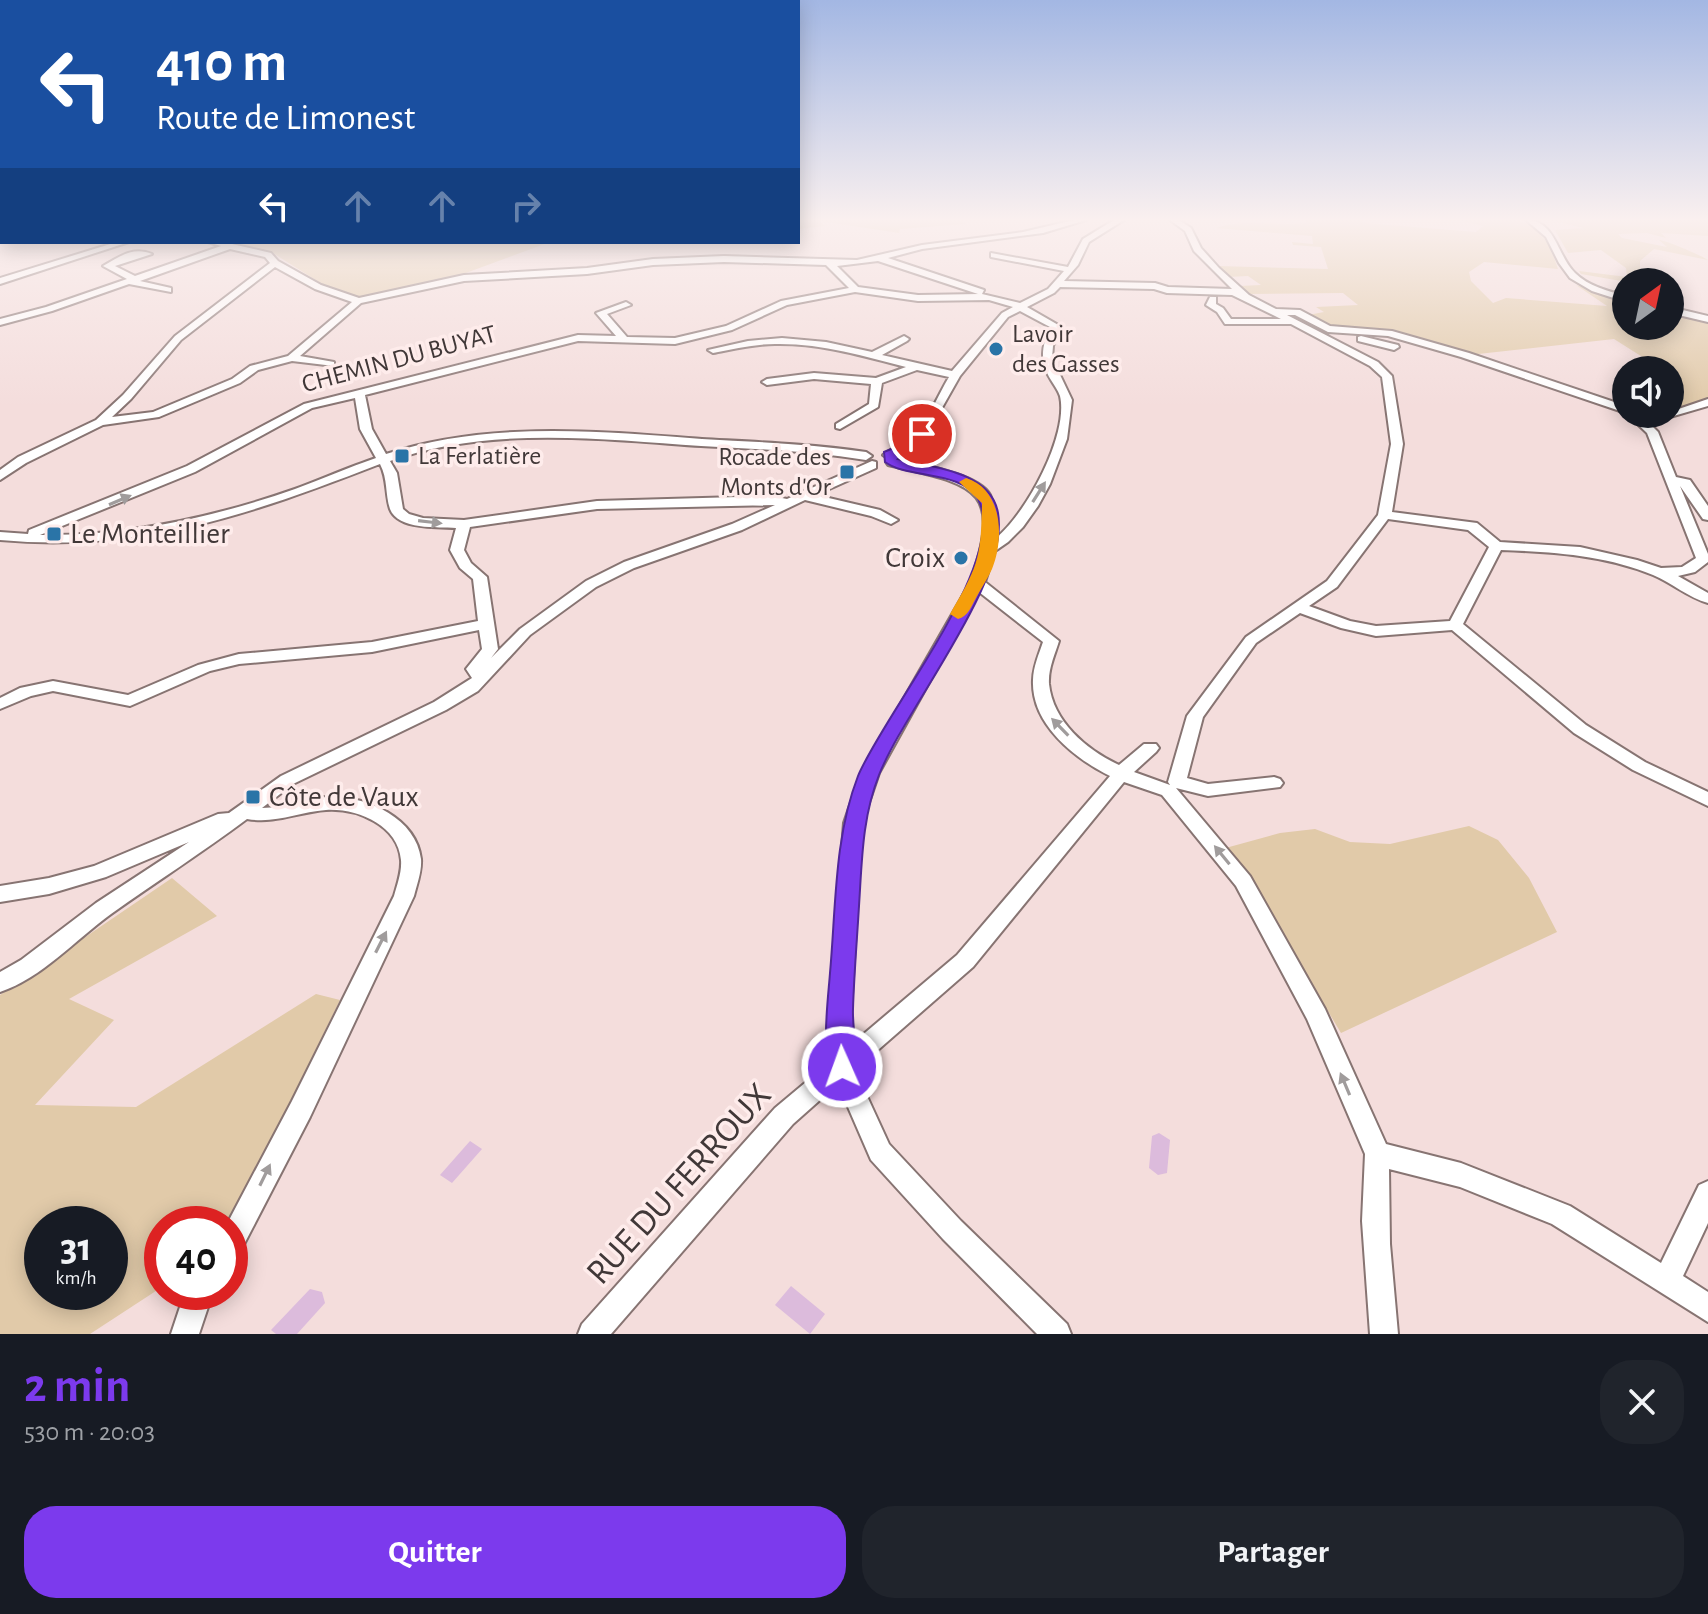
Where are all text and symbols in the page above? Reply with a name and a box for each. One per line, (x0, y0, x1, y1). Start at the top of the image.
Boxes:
icon: left (24, 32, 128, 136)
text: 410 m (156, 35, 287, 91)
text: Route de Limonest (156, 100, 415, 136)
icon: left (252, 184, 296, 228)
icon: ahead (336, 184, 380, 228)
icon: ahead (420, 184, 464, 228)
icon: right (504, 184, 548, 228)
north arrow (1612, 268, 1684, 340)
map controls (1612, 268, 1684, 428)
street label: CHEMIN DU BUYAT (299, 321, 499, 397)
place label: Lavoir des Gasses (1012, 321, 1120, 377)
marker: Lavoir des Gasses (987, 340, 1005, 358)
button: sound (1612, 356, 1684, 428)
pin (888, 400, 956, 468)
icon: arrive (900, 412, 944, 456)
place label: La Ferlatière (418, 443, 541, 469)
place label: Rocade des Monts d'Or (718, 444, 832, 500)
marker: La Ferlatière (393, 447, 411, 465)
marker: Rocade des Monts d'Or (838, 463, 856, 481)
one-way arrow (1032, 481, 1046, 503)
one-way arrow (108, 493, 132, 506)
one-way arrow (418, 516, 443, 529)
place label: Le Monteillier (70, 519, 230, 549)
marker: Le Monteillier (45, 525, 63, 543)
place label: Croix (885, 543, 945, 573)
marker: Croix (952, 549, 970, 567)
one-way arrow (1051, 718, 1069, 737)
place label: Côte de Vaux (269, 782, 419, 812)
marker: Côte de Vaux (244, 788, 262, 806)
one-way arrow (1214, 845, 1231, 865)
one-way arrow (374, 931, 387, 954)
position arrow (800, 1025, 884, 1109)
one-way arrow (1338, 1072, 1351, 1095)
street label: RUE DU FERROUX (580, 1077, 778, 1291)
one-way arrow (258, 1163, 272, 1186)
speed limit sign: 40 (144, 1206, 248, 1310)
text: 31 (60, 1228, 92, 1268)
text: km/h (55, 1268, 97, 1288)
button: close (1600, 1360, 1684, 1444)
text: 2 min (24, 1363, 131, 1411)
text: 530 m · 20:03 (24, 1419, 155, 1445)
button: Quitter (24, 1506, 846, 1598)
button: Partager (862, 1506, 1684, 1598)

